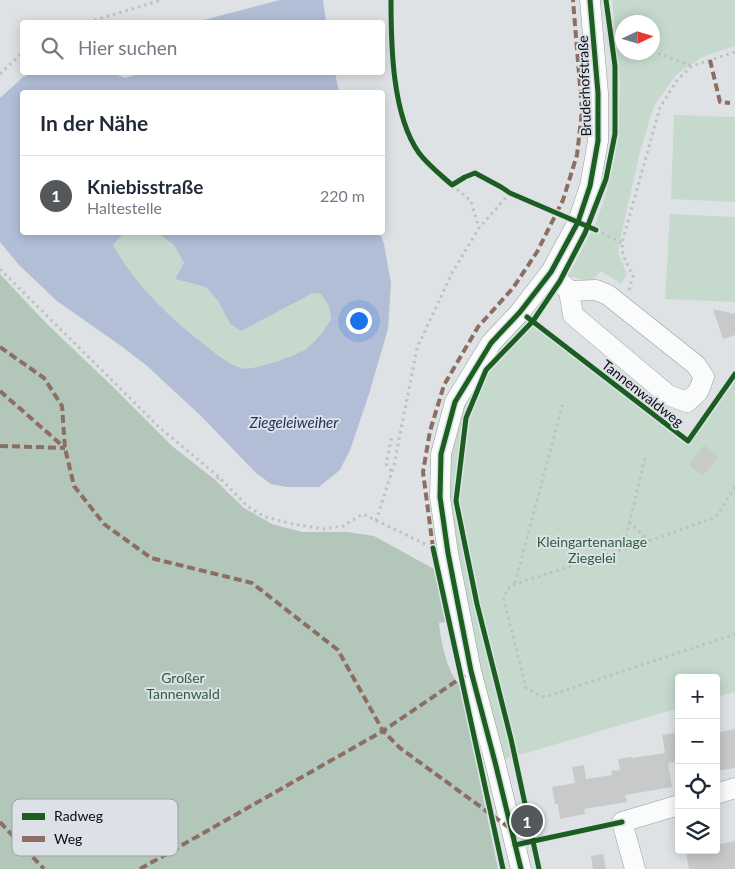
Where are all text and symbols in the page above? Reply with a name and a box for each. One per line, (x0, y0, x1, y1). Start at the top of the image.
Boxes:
north arrow (615, 15, 660, 60)
search box (20, 20, 385, 75)
icon: search (38, 34, 66, 62)
street label: Bruderhofstraße (574, 35, 594, 137)
text: Hier suchen (78, 36, 177, 59)
text: In der Nähe (40, 110, 148, 135)
text: Kniebisstraße (87, 175, 203, 198)
text: 1 (51, 186, 61, 205)
text: 220 m (320, 186, 365, 205)
text: Haltestelle (87, 198, 162, 217)
your location (346, 308, 372, 334)
street label: Tannenwaldweg (599, 356, 687, 430)
water label: Ziegeleiweiher (249, 413, 339, 431)
park label: Kleingartenanlage Ziegelei (537, 533, 647, 566)
park label: Großer Tannenwald (146, 669, 220, 702)
map controls (675, 674, 720, 854)
button: + (675, 674, 720, 719)
button: − (675, 719, 720, 764)
button: locate (675, 764, 720, 809)
legend (12, 799, 178, 856)
pin: 1 (511, 802, 543, 840)
text: Radweg (54, 807, 103, 824)
button: layers (675, 809, 720, 854)
text: Weg (54, 830, 82, 847)

